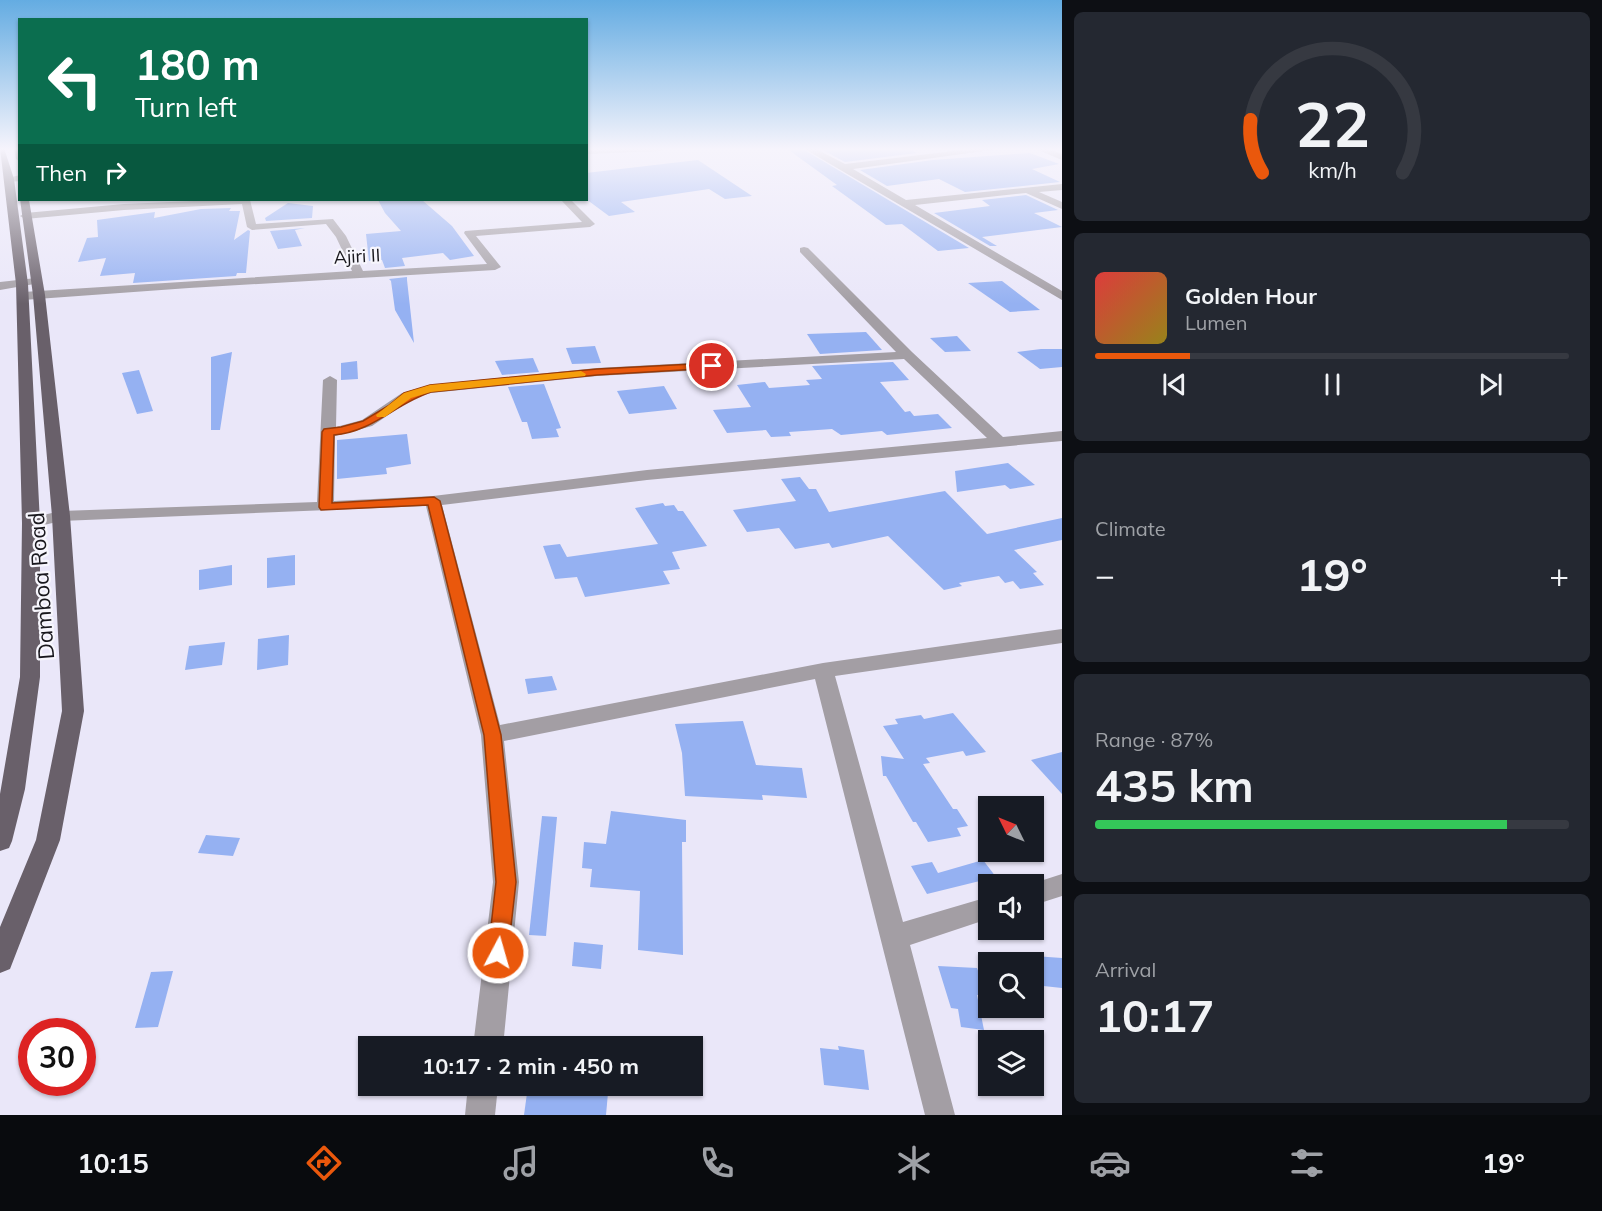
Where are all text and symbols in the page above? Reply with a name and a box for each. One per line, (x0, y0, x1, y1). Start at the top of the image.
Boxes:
text: 180 m (135, 38, 260, 91)
icon: left (36, 42, 114, 120)
text: 22 (1295, 84, 1369, 163)
text: Turn left (135, 90, 237, 124)
icon: right (99, 156, 132, 189)
text: km/h (1308, 157, 1356, 184)
text: Then (36, 159, 87, 187)
street label: Ajiri II (333, 243, 381, 269)
text: Golden Hour (1185, 282, 1317, 310)
text: Lumen (1185, 310, 1247, 335)
pin (686, 340, 737, 391)
icon: arrive (695, 349, 728, 382)
icon: previous (1158, 368, 1191, 401)
icon: pause (1316, 368, 1349, 401)
icon: next (1474, 368, 1507, 401)
street label: Damboa Road (22, 511, 60, 661)
text: Climate (1095, 516, 1166, 541)
text: 19° (1296, 546, 1368, 602)
text: − (1095, 554, 1115, 595)
text: + (1549, 554, 1569, 595)
text: Range · 87% (1095, 727, 1213, 752)
text: 435 km (1095, 757, 1254, 813)
north arrow (978, 796, 1044, 862)
map controls (978, 796, 1044, 1096)
button: sound (978, 874, 1044, 940)
position arrow (466, 921, 530, 985)
button: search (978, 952, 1044, 1018)
text: Arrival (1095, 957, 1156, 982)
text: 10:17 (1095, 987, 1214, 1043)
speed limit sign: 30 (18, 1018, 96, 1096)
button: layers (978, 1030, 1044, 1096)
text: 10:17 · 2 min · 450 m (422, 1052, 639, 1080)
icon: directions (303, 1142, 345, 1184)
icon: music (500, 1142, 542, 1184)
icon: phone (696, 1142, 738, 1184)
icon: climate (893, 1142, 935, 1184)
icon: car (1089, 1142, 1131, 1184)
icon: filters (1286, 1142, 1328, 1184)
text: 10:15 (77, 1146, 149, 1180)
text: 19° (1482, 1146, 1525, 1180)

